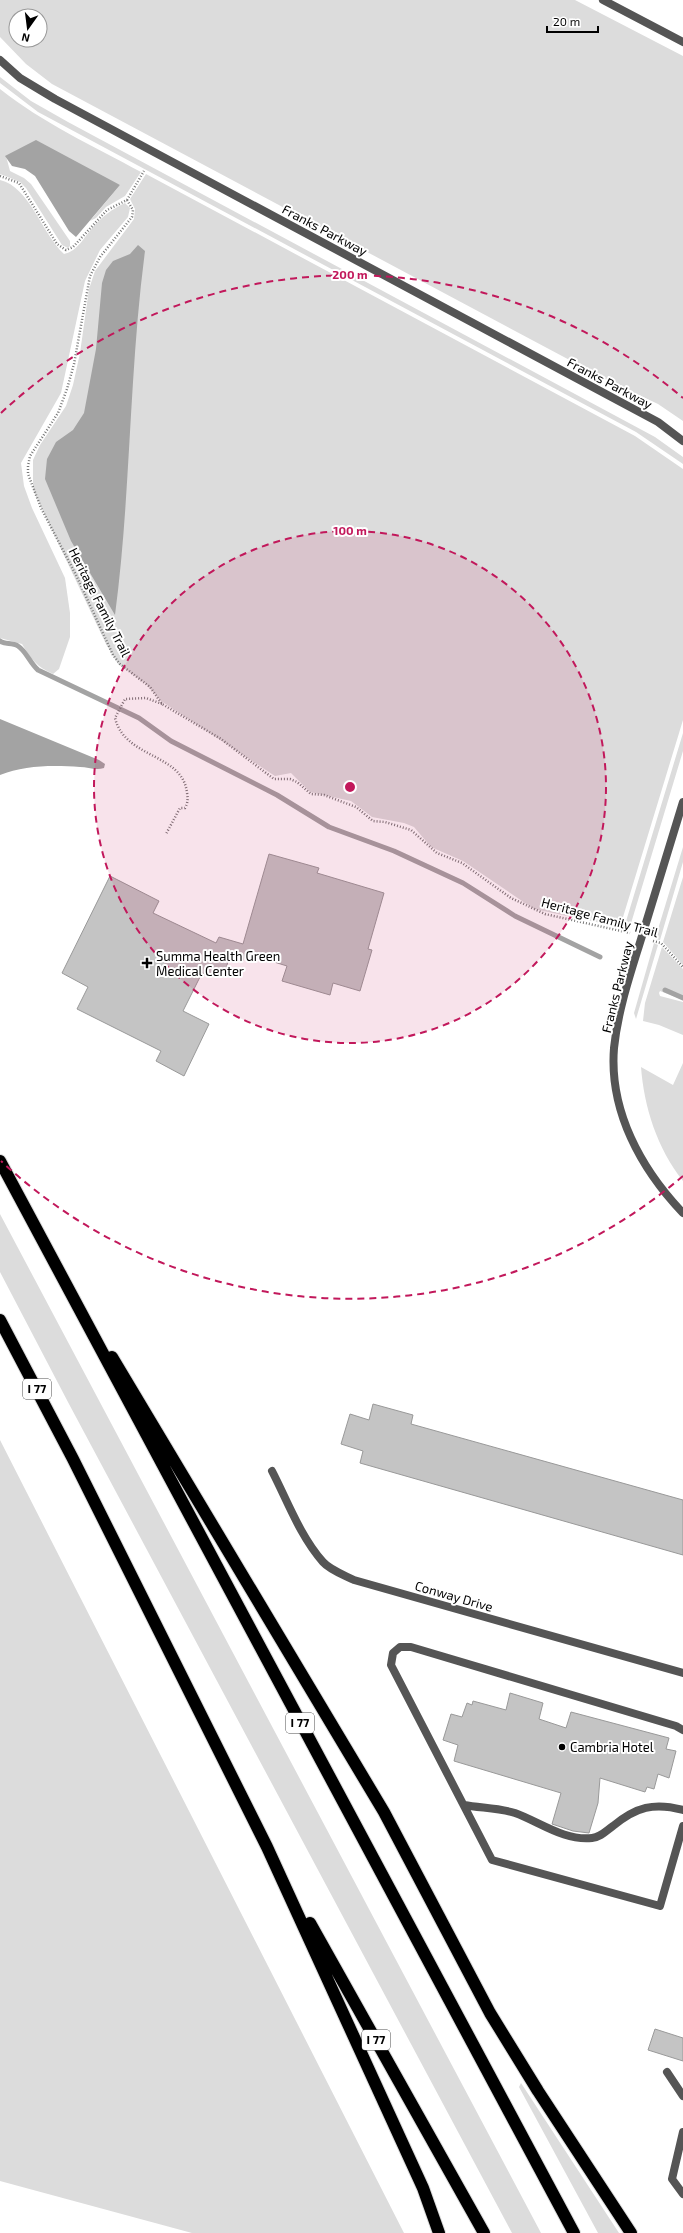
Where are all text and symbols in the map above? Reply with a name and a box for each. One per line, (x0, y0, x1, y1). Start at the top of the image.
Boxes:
north arrow (8, 8, 48, 48)
scale bar (547, 8, 598, 34)
text: 20 m (553, 14, 580, 28)
text: N (20, 31, 31, 45)
street label: Franks Parkway (280, 201, 370, 259)
text: 200 m (332, 267, 368, 281)
street label: Franks Parkway (565, 354, 655, 412)
text: 100 m (333, 523, 367, 537)
street label: Heritage Family Trail (66, 545, 134, 659)
centre of rings (343, 780, 357, 794)
street label: Heritage Family Trail (540, 894, 660, 940)
street label: Franks Parkway (598, 939, 636, 1035)
place label: Summa Health Green Medical Center (156, 948, 280, 979)
marker: Summa Health Green Medical Center (141, 957, 153, 969)
road number: I 77 (23, 1379, 51, 1399)
street label: Conway Drive (413, 1577, 495, 1615)
road number: I 77 (286, 1713, 314, 1733)
place label: Cambria Hotel (570, 1739, 654, 1755)
marker: Cambria Hotel (557, 1742, 567, 1752)
road number: I 77 (362, 2030, 390, 2050)

